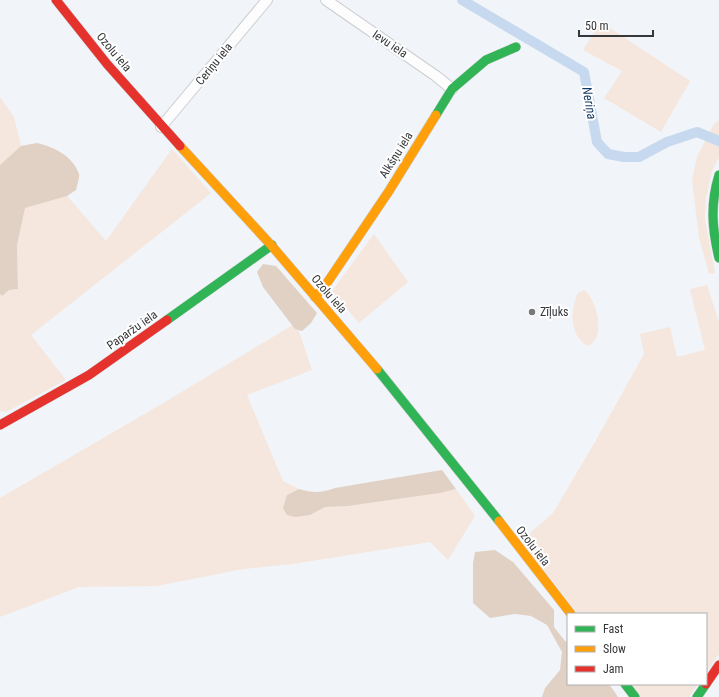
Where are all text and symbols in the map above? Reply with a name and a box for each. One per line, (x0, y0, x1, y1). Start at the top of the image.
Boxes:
scale bar (579, 12, 653, 38)
text: 50 m (585, 19, 609, 33)
street label: Ievu iela (370, 27, 410, 61)
street label: Ozolu iela (94, 30, 134, 75)
street label: Ceriņu iela (193, 40, 236, 88)
water label: Neriņa (578, 86, 600, 121)
street label: Alkšņu iela (376, 129, 417, 181)
street label: Ozolu iela (308, 272, 350, 316)
place label: Zīļuks (540, 305, 569, 320)
street label: Paparžu iela (104, 307, 160, 352)
marker: Zīļuks (527, 307, 537, 317)
street label: Ozolu iela (513, 523, 553, 569)
legend (567, 613, 707, 685)
text: Fast (603, 622, 624, 636)
text: Slow (603, 642, 626, 656)
text: Jam (603, 662, 624, 676)

